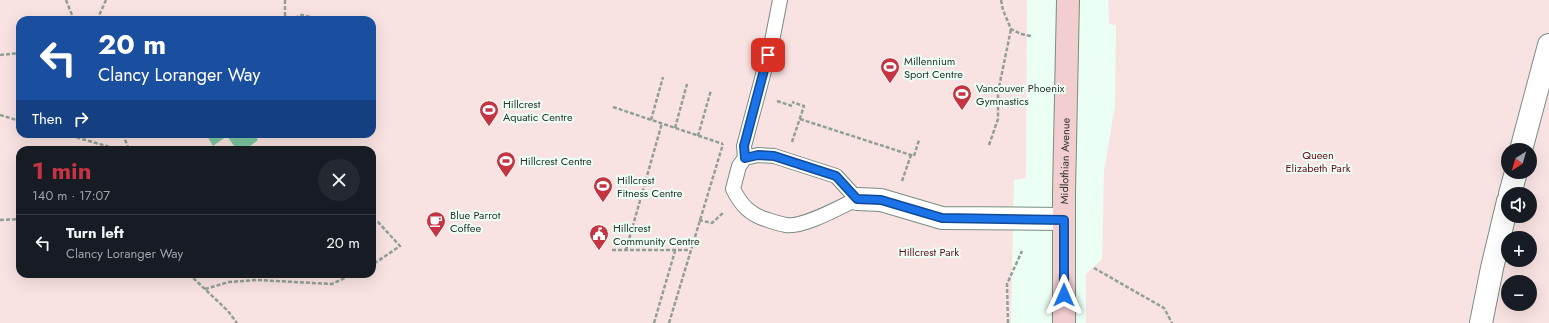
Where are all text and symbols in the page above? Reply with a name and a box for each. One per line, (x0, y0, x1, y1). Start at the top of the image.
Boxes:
text: 20 m (98, 24, 166, 65)
icon: left (32, 32, 84, 84)
pin (751, 38, 785, 72)
icon: arrive (757, 44, 779, 66)
place label: Millennium Sport Centre (904, 53, 963, 82)
sports icon: Millennium Sport Centre (879, 56, 901, 84)
text: Clancy Loranger Way (98, 62, 260, 88)
place label: Vancouver Phoenix Gymnastics (976, 80, 1065, 109)
sports icon: Vancouver Phoenix Gymnastics (951, 83, 973, 111)
place label: Hillcrest Aquatic Centre (503, 96, 573, 125)
sports icon: Hillcrest Aquatic Centre (478, 99, 500, 127)
text: Then (32, 108, 62, 130)
icon: right (70, 108, 92, 130)
street label: Midlothian Avenue (1056, 117, 1074, 204)
north arrow (1501, 143, 1537, 179)
map controls (1501, 143, 1537, 311)
park label: Queen Elizabeth Park (1285, 147, 1351, 176)
sports icon: Hillcrest Centre (495, 150, 517, 178)
text: 1 min (32, 153, 92, 188)
place label: Hillcrest Centre (520, 153, 592, 169)
button: close (318, 159, 360, 201)
place label: Hillcrest Fitness Centre (617, 172, 683, 201)
sports icon: Hillcrest Fitness Centre (592, 175, 614, 203)
text: 140 m · 17:07 (32, 186, 110, 205)
button: sound (1501, 187, 1537, 223)
place label: Blue Parrot Coffee (450, 207, 501, 236)
cafe icon: Blue Parrot Coffee (425, 210, 447, 238)
place label: Hillcrest Community Centre (613, 220, 700, 249)
text: Turn left (66, 222, 124, 244)
public building icon: Hillcrest Community Centre (588, 223, 610, 251)
button: + (1501, 231, 1537, 267)
icon: left (32, 232, 54, 254)
text: 20 m (326, 232, 360, 254)
text: Clancy Loranger Way (66, 244, 183, 263)
park label: Hillcrest Park (899, 244, 959, 260)
position arrow (1043, 274, 1085, 316)
button: − (1501, 275, 1537, 311)

